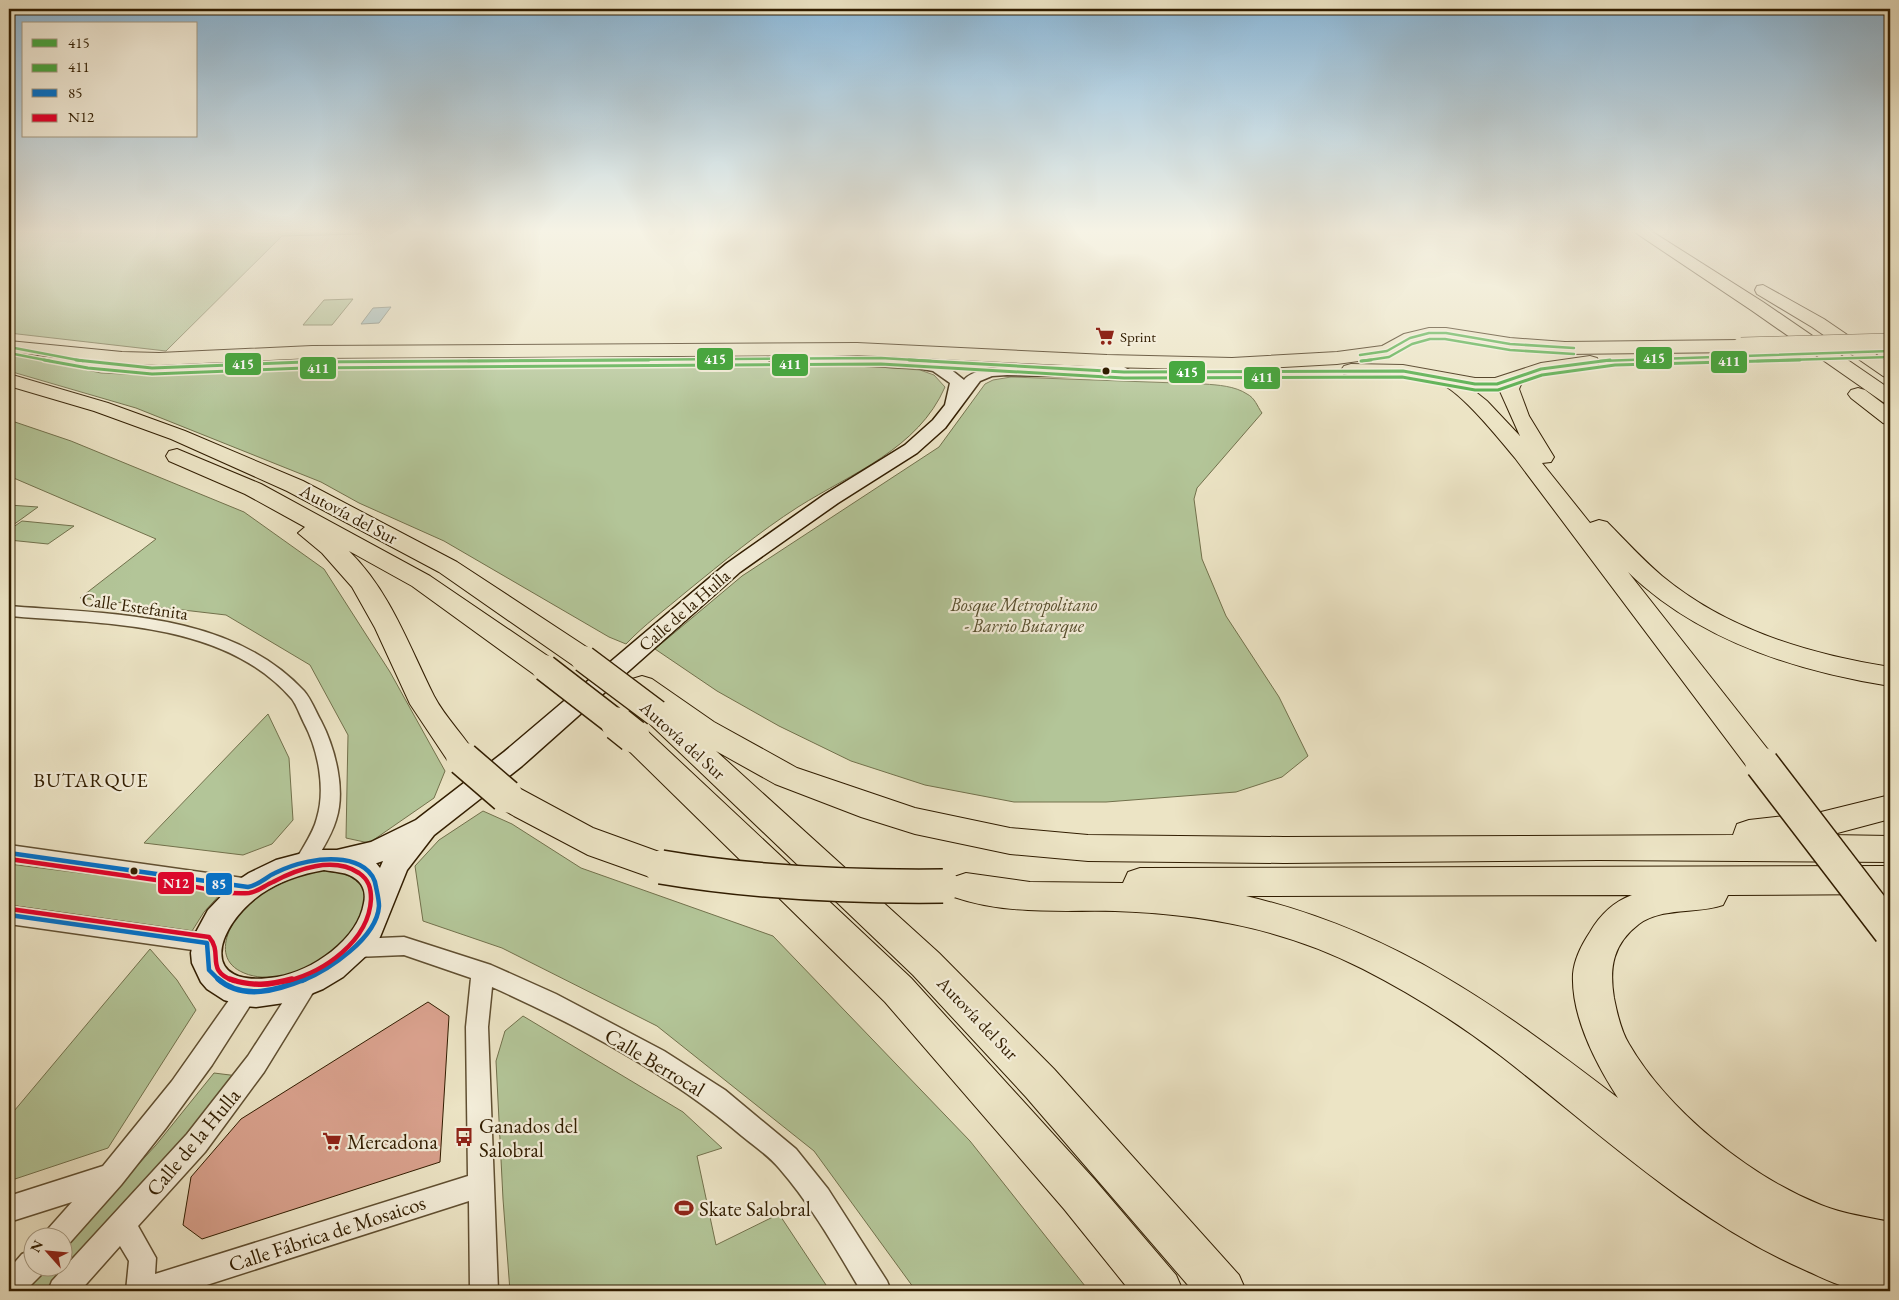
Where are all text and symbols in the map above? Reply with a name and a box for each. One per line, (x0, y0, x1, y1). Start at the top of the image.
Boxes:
legend (22, 22, 198, 138)
text: 415 (68, 33, 90, 52)
text: 411 (68, 57, 90, 76)
text: 85 (68, 83, 82, 102)
text: N12 (68, 107, 95, 126)
supermarket icon: Sprint (1094, 325, 1116, 347)
place label: Sprint (1120, 327, 1156, 346)
line badge: 415 (1635, 346, 1673, 370)
line badge: 415 (696, 347, 734, 371)
text: 415 (1643, 349, 1665, 367)
text: 415 (704, 350, 726, 368)
line badge: 411 (1710, 350, 1748, 374)
line badge: 415 (224, 352, 262, 376)
text: 411 (1718, 352, 1740, 370)
line badge: 411 (771, 353, 809, 377)
text: 415 (232, 355, 254, 373)
text: 411 (779, 355, 801, 373)
line badge: 411 (299, 356, 337, 380)
text: 411 (307, 359, 329, 377)
line badge: 415 (1168, 360, 1206, 384)
text: 415 (1176, 363, 1198, 381)
unlabelled marker (1101, 366, 1111, 376)
line badge: 411 (1243, 366, 1281, 390)
text: 411 (1251, 368, 1273, 386)
street label: Autovía del Sur (295, 478, 402, 549)
street label: Calle de la Hulla (633, 563, 735, 656)
street label: Calle Estefanita (80, 587, 190, 625)
park label: Bosque Metropolitano - Barrio Butarque (950, 593, 1098, 639)
street label: Autovía del Sur (635, 695, 731, 784)
district label: BUTARQUE (33, 767, 149, 793)
unlabelled marker (129, 866, 139, 876)
line badge: N12 (157, 871, 195, 895)
line badge: 85 (205, 872, 233, 896)
text: N12 (163, 874, 190, 892)
text: 85 (212, 875, 226, 893)
street label: Autovía del Sur (932, 971, 1024, 1065)
street label: Calle Berrocal (600, 1021, 710, 1103)
street label: Calle de la Hulla (140, 1082, 246, 1202)
place label: Ganados del Salobral (479, 1112, 578, 1163)
bus stop icon: Ganados del Salobral (453, 1126, 475, 1148)
place label: Mercadona (347, 1128, 438, 1155)
supermarket icon: Mercadona (321, 1130, 343, 1152)
street label: Calle Fábrica de Mosaicos (225, 1188, 429, 1278)
place label: Skate Salobral (699, 1195, 811, 1222)
sports icon: Skate Salobral (673, 1197, 695, 1219)
north arrow (22, 1228, 72, 1278)
text: N (26, 1236, 47, 1255)

